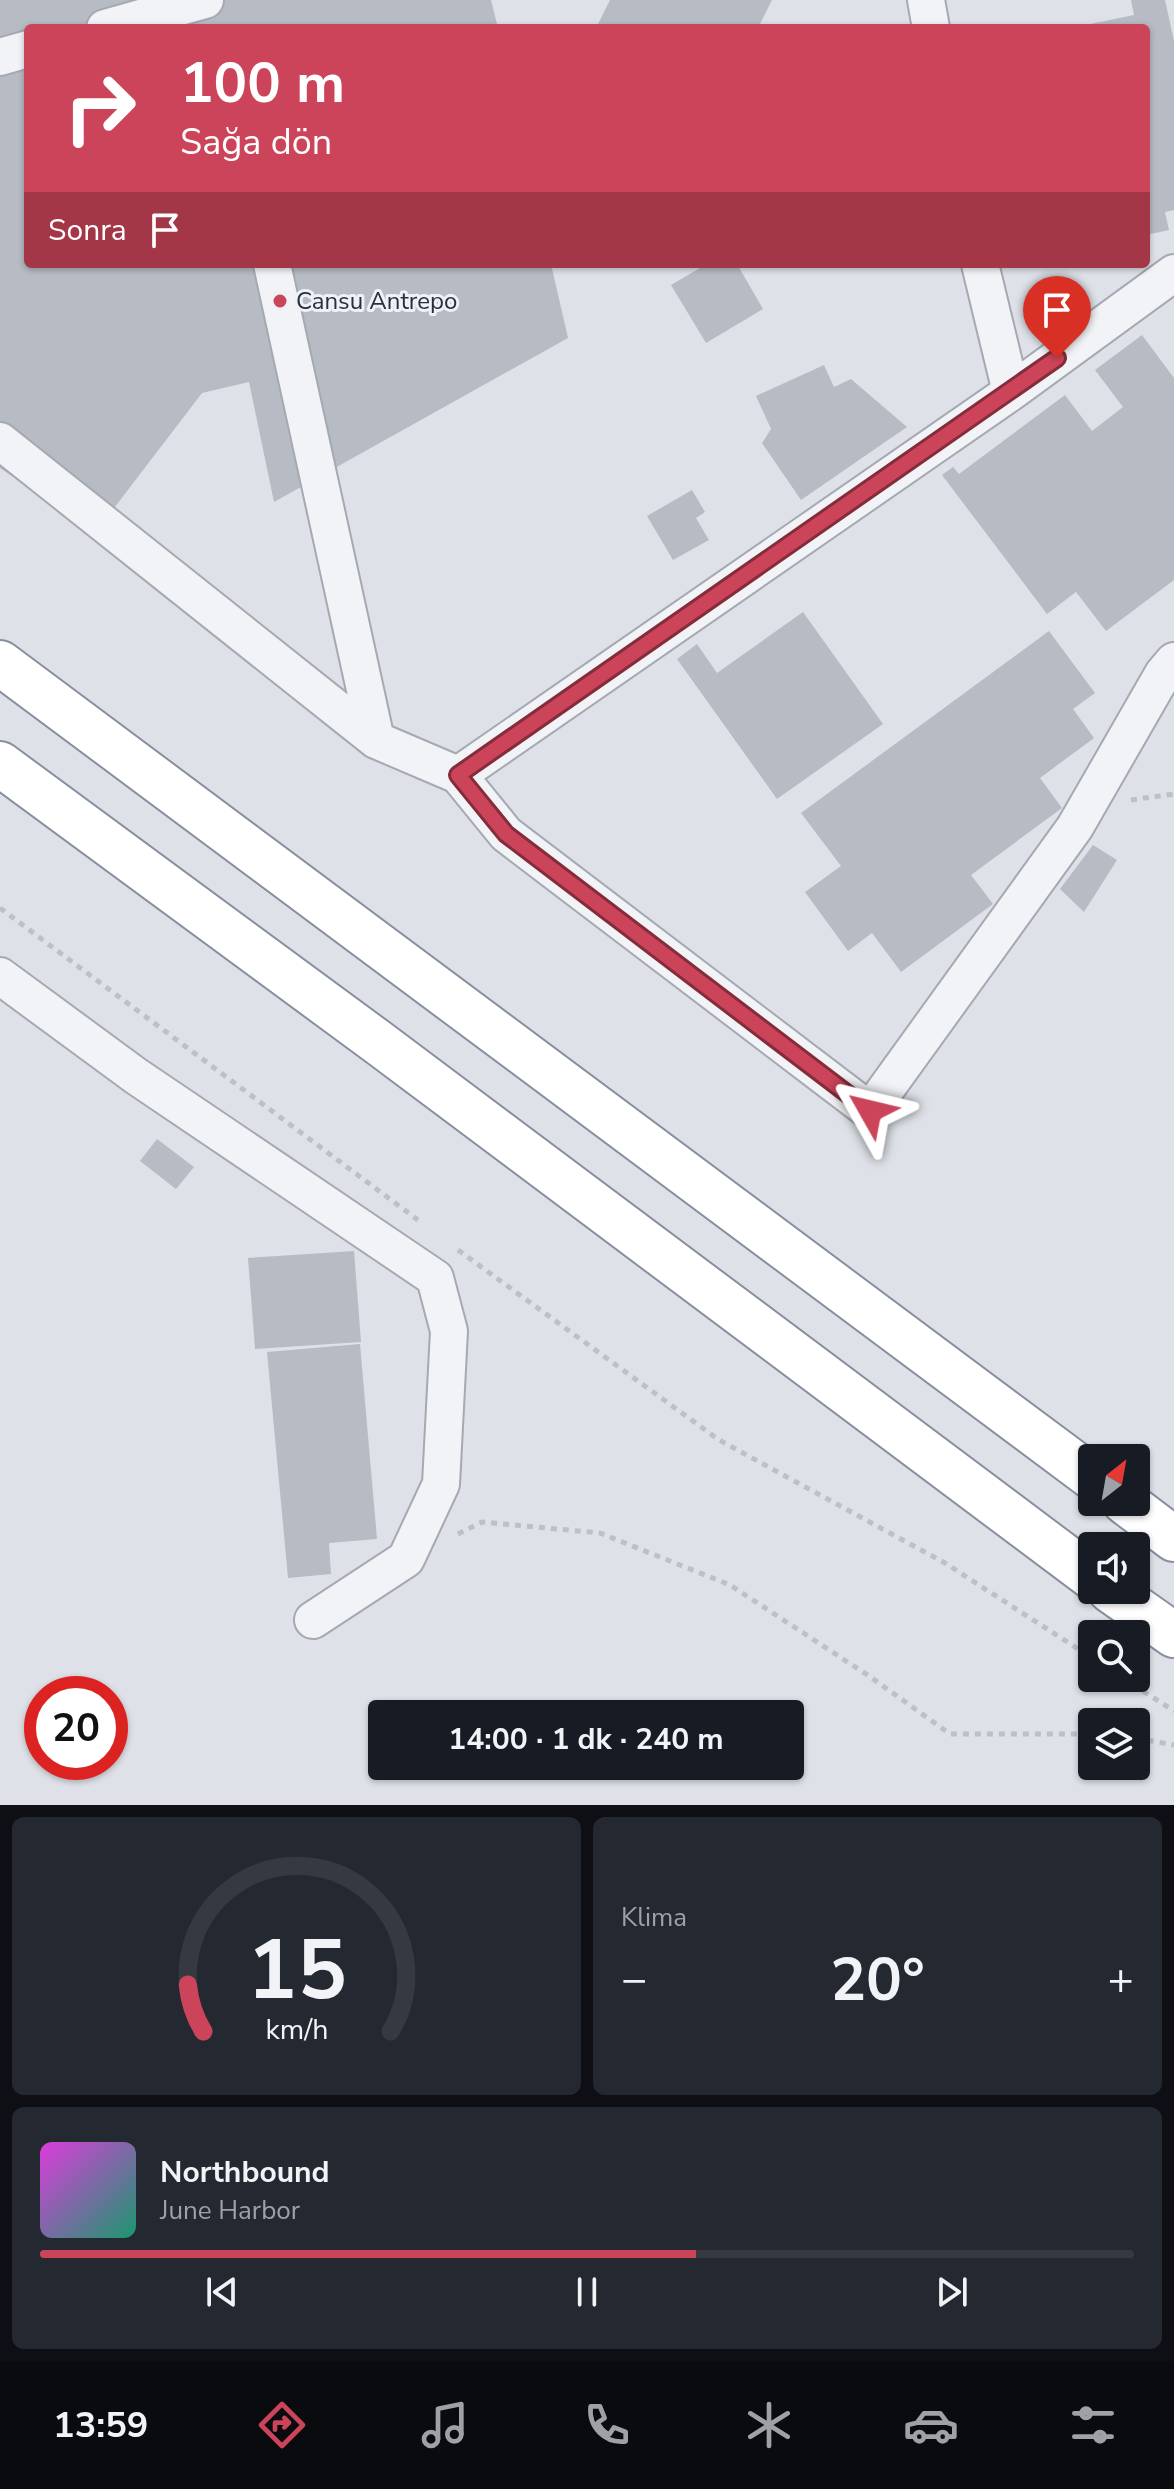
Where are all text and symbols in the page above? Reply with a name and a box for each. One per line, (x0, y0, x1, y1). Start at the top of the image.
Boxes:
text: 100 m (180, 45, 345, 122)
icon: right (48, 56, 152, 160)
text: Sağa dön (180, 118, 332, 167)
icon: arrive (143, 208, 187, 252)
text: Sonra (48, 210, 127, 251)
pin (1023, 276, 1091, 358)
place label: Cansu Antrepo (296, 285, 457, 317)
icon: arrive (1035, 288, 1079, 332)
marker: Cansu Antrepo (271, 292, 289, 310)
position arrow (828, 1069, 912, 1153)
north arrow (1078, 1444, 1150, 1516)
map controls (1078, 1444, 1150, 1780)
button: sound (1078, 1532, 1150, 1604)
button: search (1078, 1620, 1150, 1692)
speed limit sign: 20 (24, 1676, 128, 1780)
button: layers (1078, 1708, 1150, 1780)
text: 14:00 · 1 dk · 240 m (448, 1719, 724, 1760)
text: Klima (621, 1900, 687, 1935)
text: 15 (247, 1914, 346, 2027)
text: 20° (830, 1939, 925, 2021)
text: − (621, 1950, 647, 2010)
text: + (1108, 1950, 1134, 2010)
text: km/h (265, 2010, 328, 2049)
text: Northbound (160, 2152, 330, 2193)
text: June Harbor (160, 2193, 300, 2228)
icon: previous (200, 2270, 244, 2314)
icon: pause (565, 2270, 609, 2314)
icon: next (930, 2270, 974, 2314)
icon: directions (254, 2397, 310, 2453)
icon: music (417, 2397, 473, 2453)
icon: phone (579, 2397, 635, 2453)
icon: climate (741, 2397, 797, 2453)
icon: car (903, 2397, 959, 2453)
icon: filters (1065, 2397, 1121, 2453)
text: 13:59 (53, 2401, 148, 2450)

